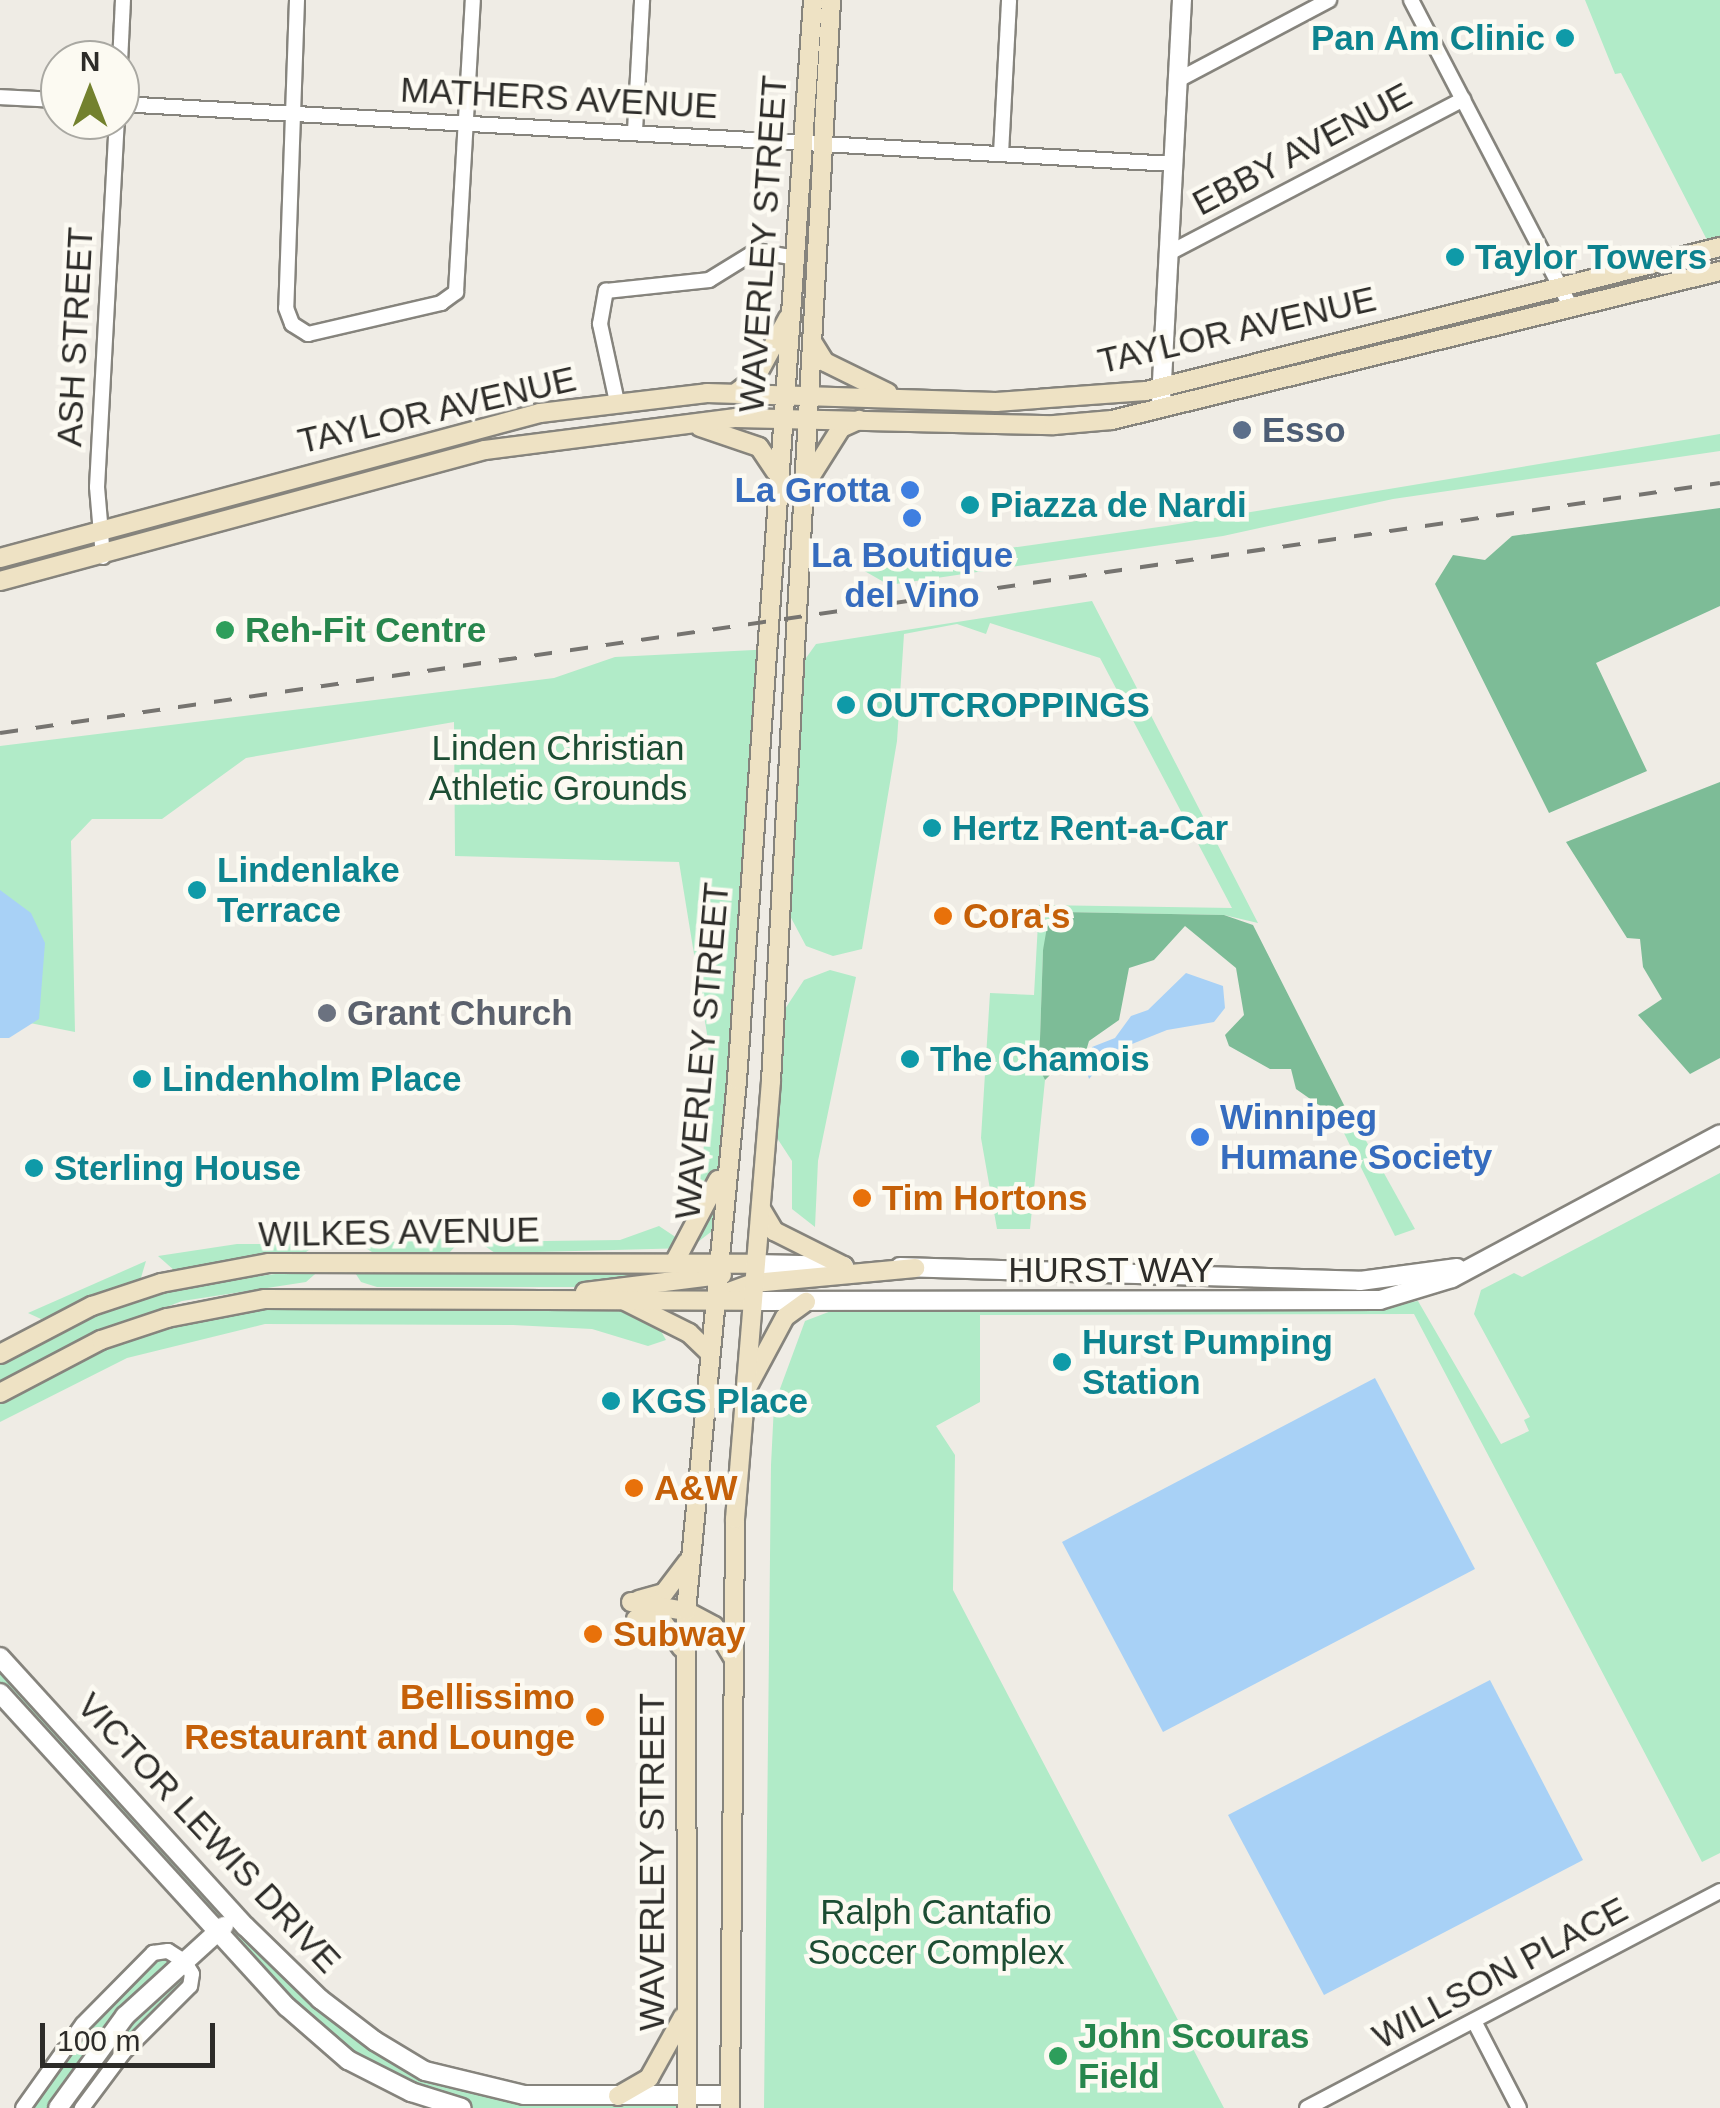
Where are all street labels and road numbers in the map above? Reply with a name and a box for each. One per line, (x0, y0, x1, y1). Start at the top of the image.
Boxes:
street label: MATHERS AVENUE (398, 69, 720, 127)
street label: EBBY AVENUE (1184, 73, 1420, 225)
street label: WAVERLEY STREET (730, 74, 796, 414)
street label: ASH STREET (48, 226, 102, 448)
street label: TAYLOR AVENUE (1093, 277, 1381, 383)
street label: TAYLOR AVENUE (293, 357, 581, 463)
street label: WAVERLEY STREET (666, 881, 738, 1221)
street label: WILKES AVENUE (257, 1209, 541, 1255)
street label: HURST WAY (1008, 1249, 1214, 1291)
street label: VICTOR LEWIS DRIVE (69, 1685, 349, 1981)
street label: WAVERLEY STREET (631, 1693, 673, 2031)
street label: WILLSON PLACE (1366, 1888, 1634, 2058)

